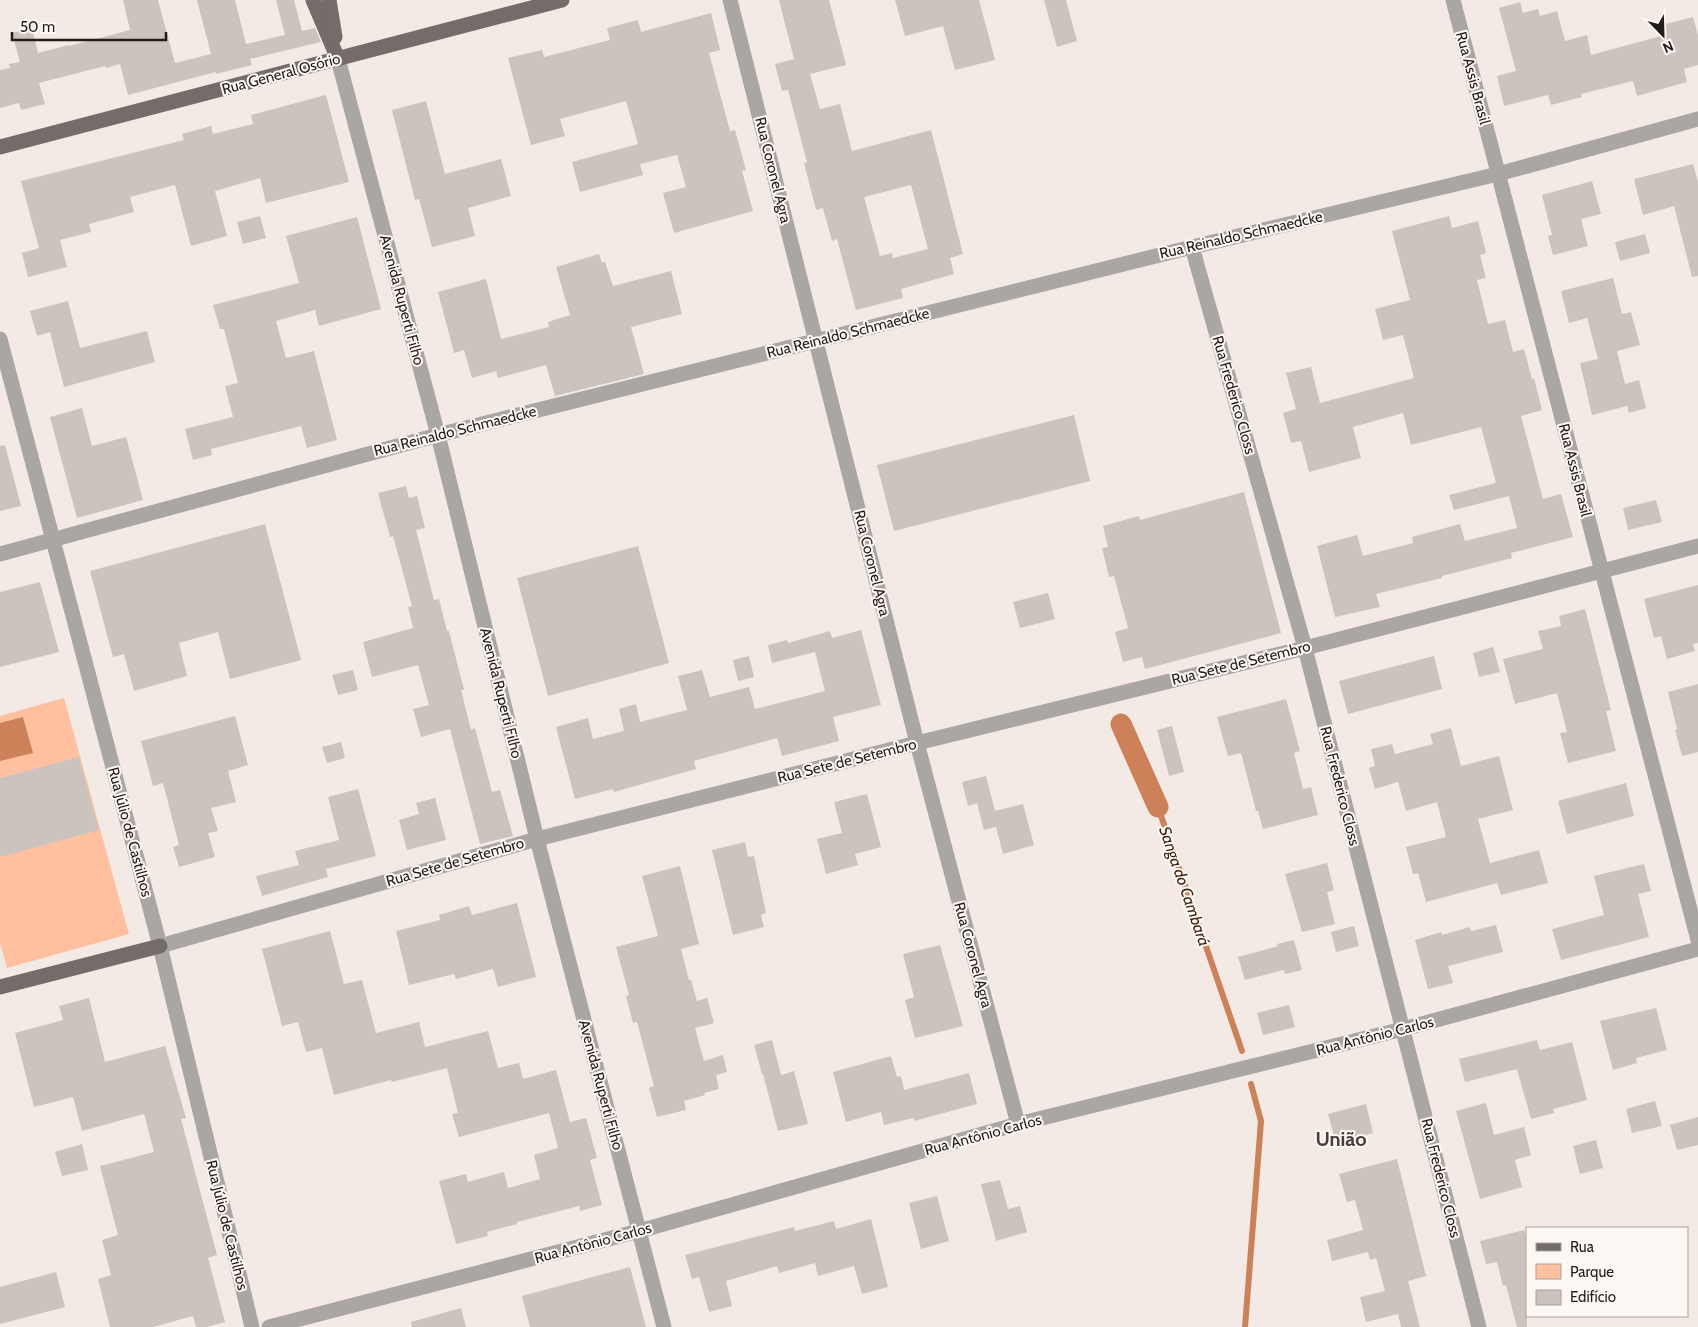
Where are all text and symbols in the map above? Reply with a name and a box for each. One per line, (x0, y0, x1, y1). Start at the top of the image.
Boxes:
scale bar (12, 10, 166, 42)
north arrow (1638, 10, 1688, 60)
text: 50 m (20, 18, 55, 36)
street label: Rua Assis Brasil (1452, 30, 1494, 127)
text: N (1660, 37, 1676, 57)
street label: Rua General Osório (220, 50, 342, 98)
street label: Rua Coronel Agra (751, 115, 795, 226)
street label: Rua Reinaldo Schmaedcke (1158, 207, 1325, 263)
street label: Avenida Ruperti Filho (376, 233, 428, 367)
street label: Rua Reinaldo Schmaedcke (765, 304, 931, 362)
street label: Rua Frederico Closs (1208, 334, 1260, 456)
street label: Rua Reinaldo Schmaedcke (372, 402, 538, 460)
street label: Rua Assis Brasil (1555, 422, 1595, 519)
street label: Rua Coronel Agra (850, 508, 894, 619)
street label: Avenida Ruperti Filho (476, 626, 526, 760)
street label: Rua Sete de Setembro (1170, 637, 1312, 689)
street label: Rua Frederico Closs (1316, 724, 1364, 848)
street label: Rua Sete de Setembro (776, 735, 918, 787)
street label: Rua Júlio de Castilhos (104, 765, 156, 899)
water label: Sanga do Cambará (1155, 824, 1214, 949)
street label: Rua Sete de Setembro (384, 834, 526, 890)
street label: Rua Coronel Agra (950, 900, 996, 1011)
street label: Rua Antônio Carlos (1314, 1013, 1436, 1059)
street label: Avenida Ruperti Filho (575, 1018, 627, 1152)
street label: Rua Antônio Carlos (923, 1111, 1043, 1159)
street label: Rua Frederico Closs (1417, 1116, 1465, 1240)
district label: União (1315, 1127, 1367, 1151)
street label: Rua Júlio de Castilhos (202, 1158, 252, 1292)
street label: Rua Antônio Carlos (533, 1219, 653, 1267)
legend (1526, 1227, 1688, 1317)
text: Rua (1570, 1238, 1595, 1256)
text: Parque (1570, 1263, 1614, 1281)
text: Edifício (1570, 1288, 1616, 1306)

